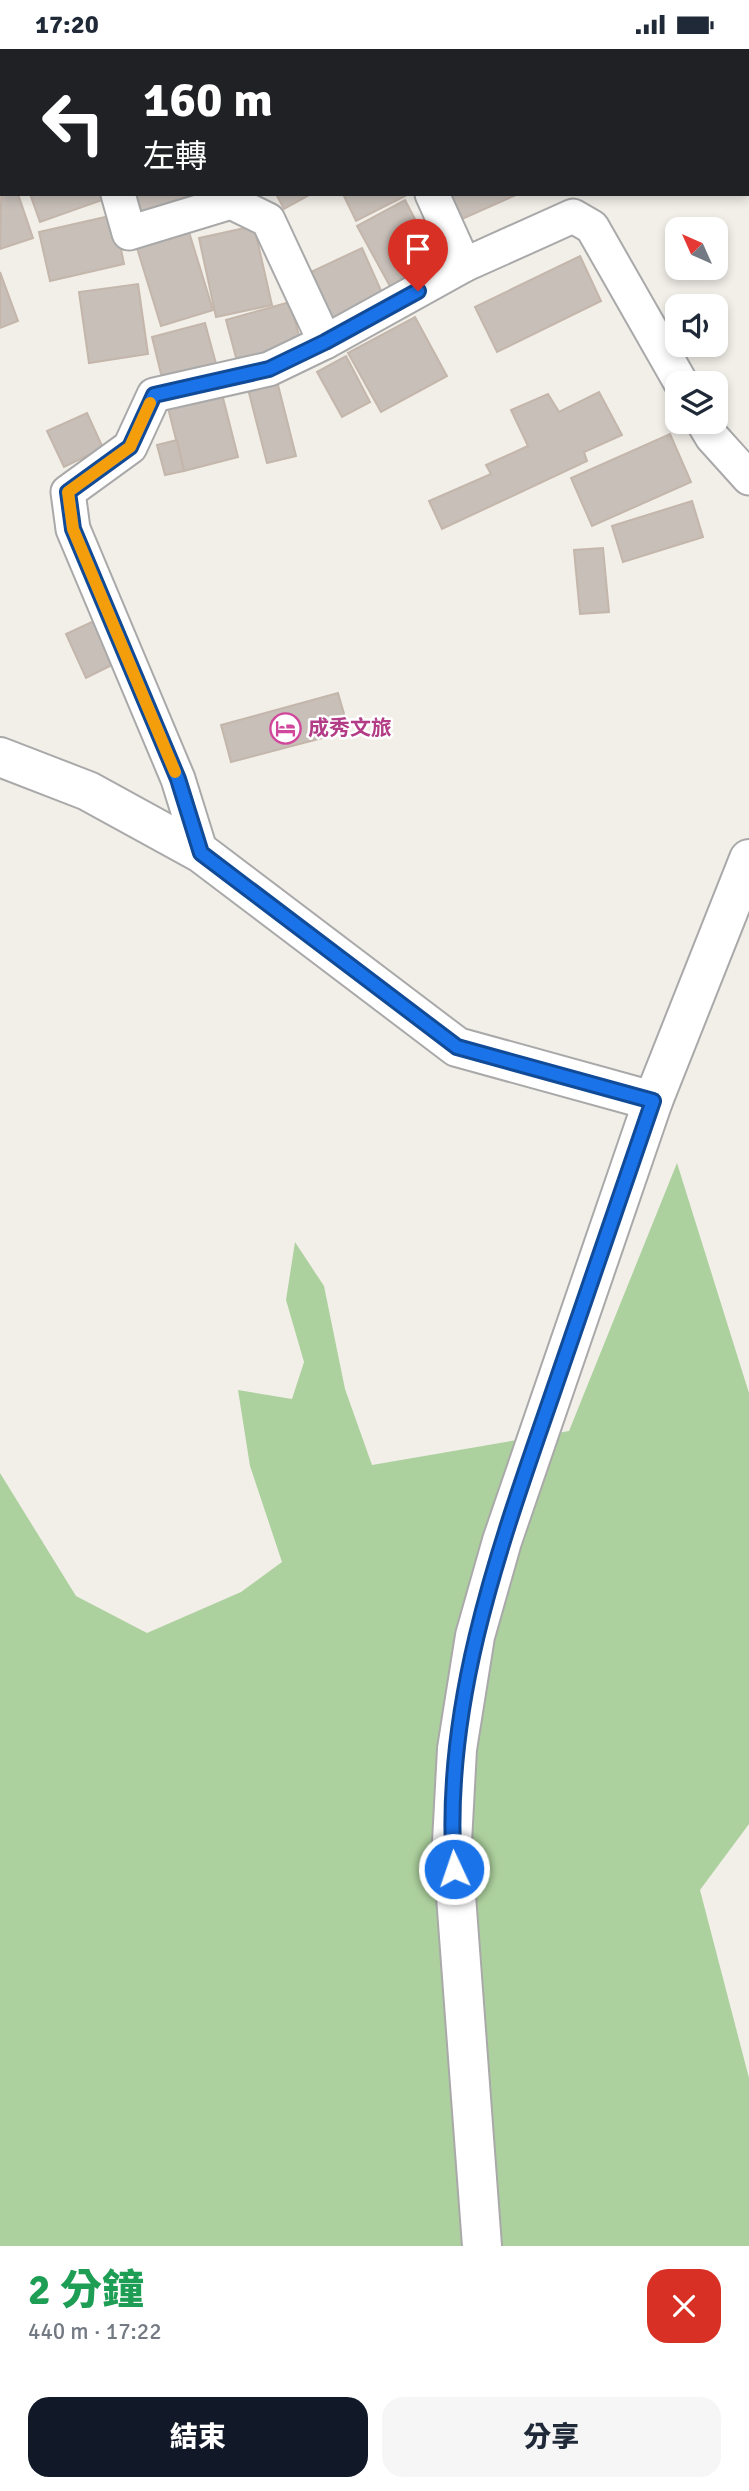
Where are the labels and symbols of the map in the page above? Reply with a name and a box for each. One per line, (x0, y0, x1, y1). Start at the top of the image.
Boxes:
north arrow (665, 217, 728, 280)
pin (388, 219, 448, 291)
hotel icon: 成秀文旅 (268, 711, 302, 745)
place label: 成秀文旅 (308, 715, 392, 741)
position arrow (417, 1832, 491, 1906)

